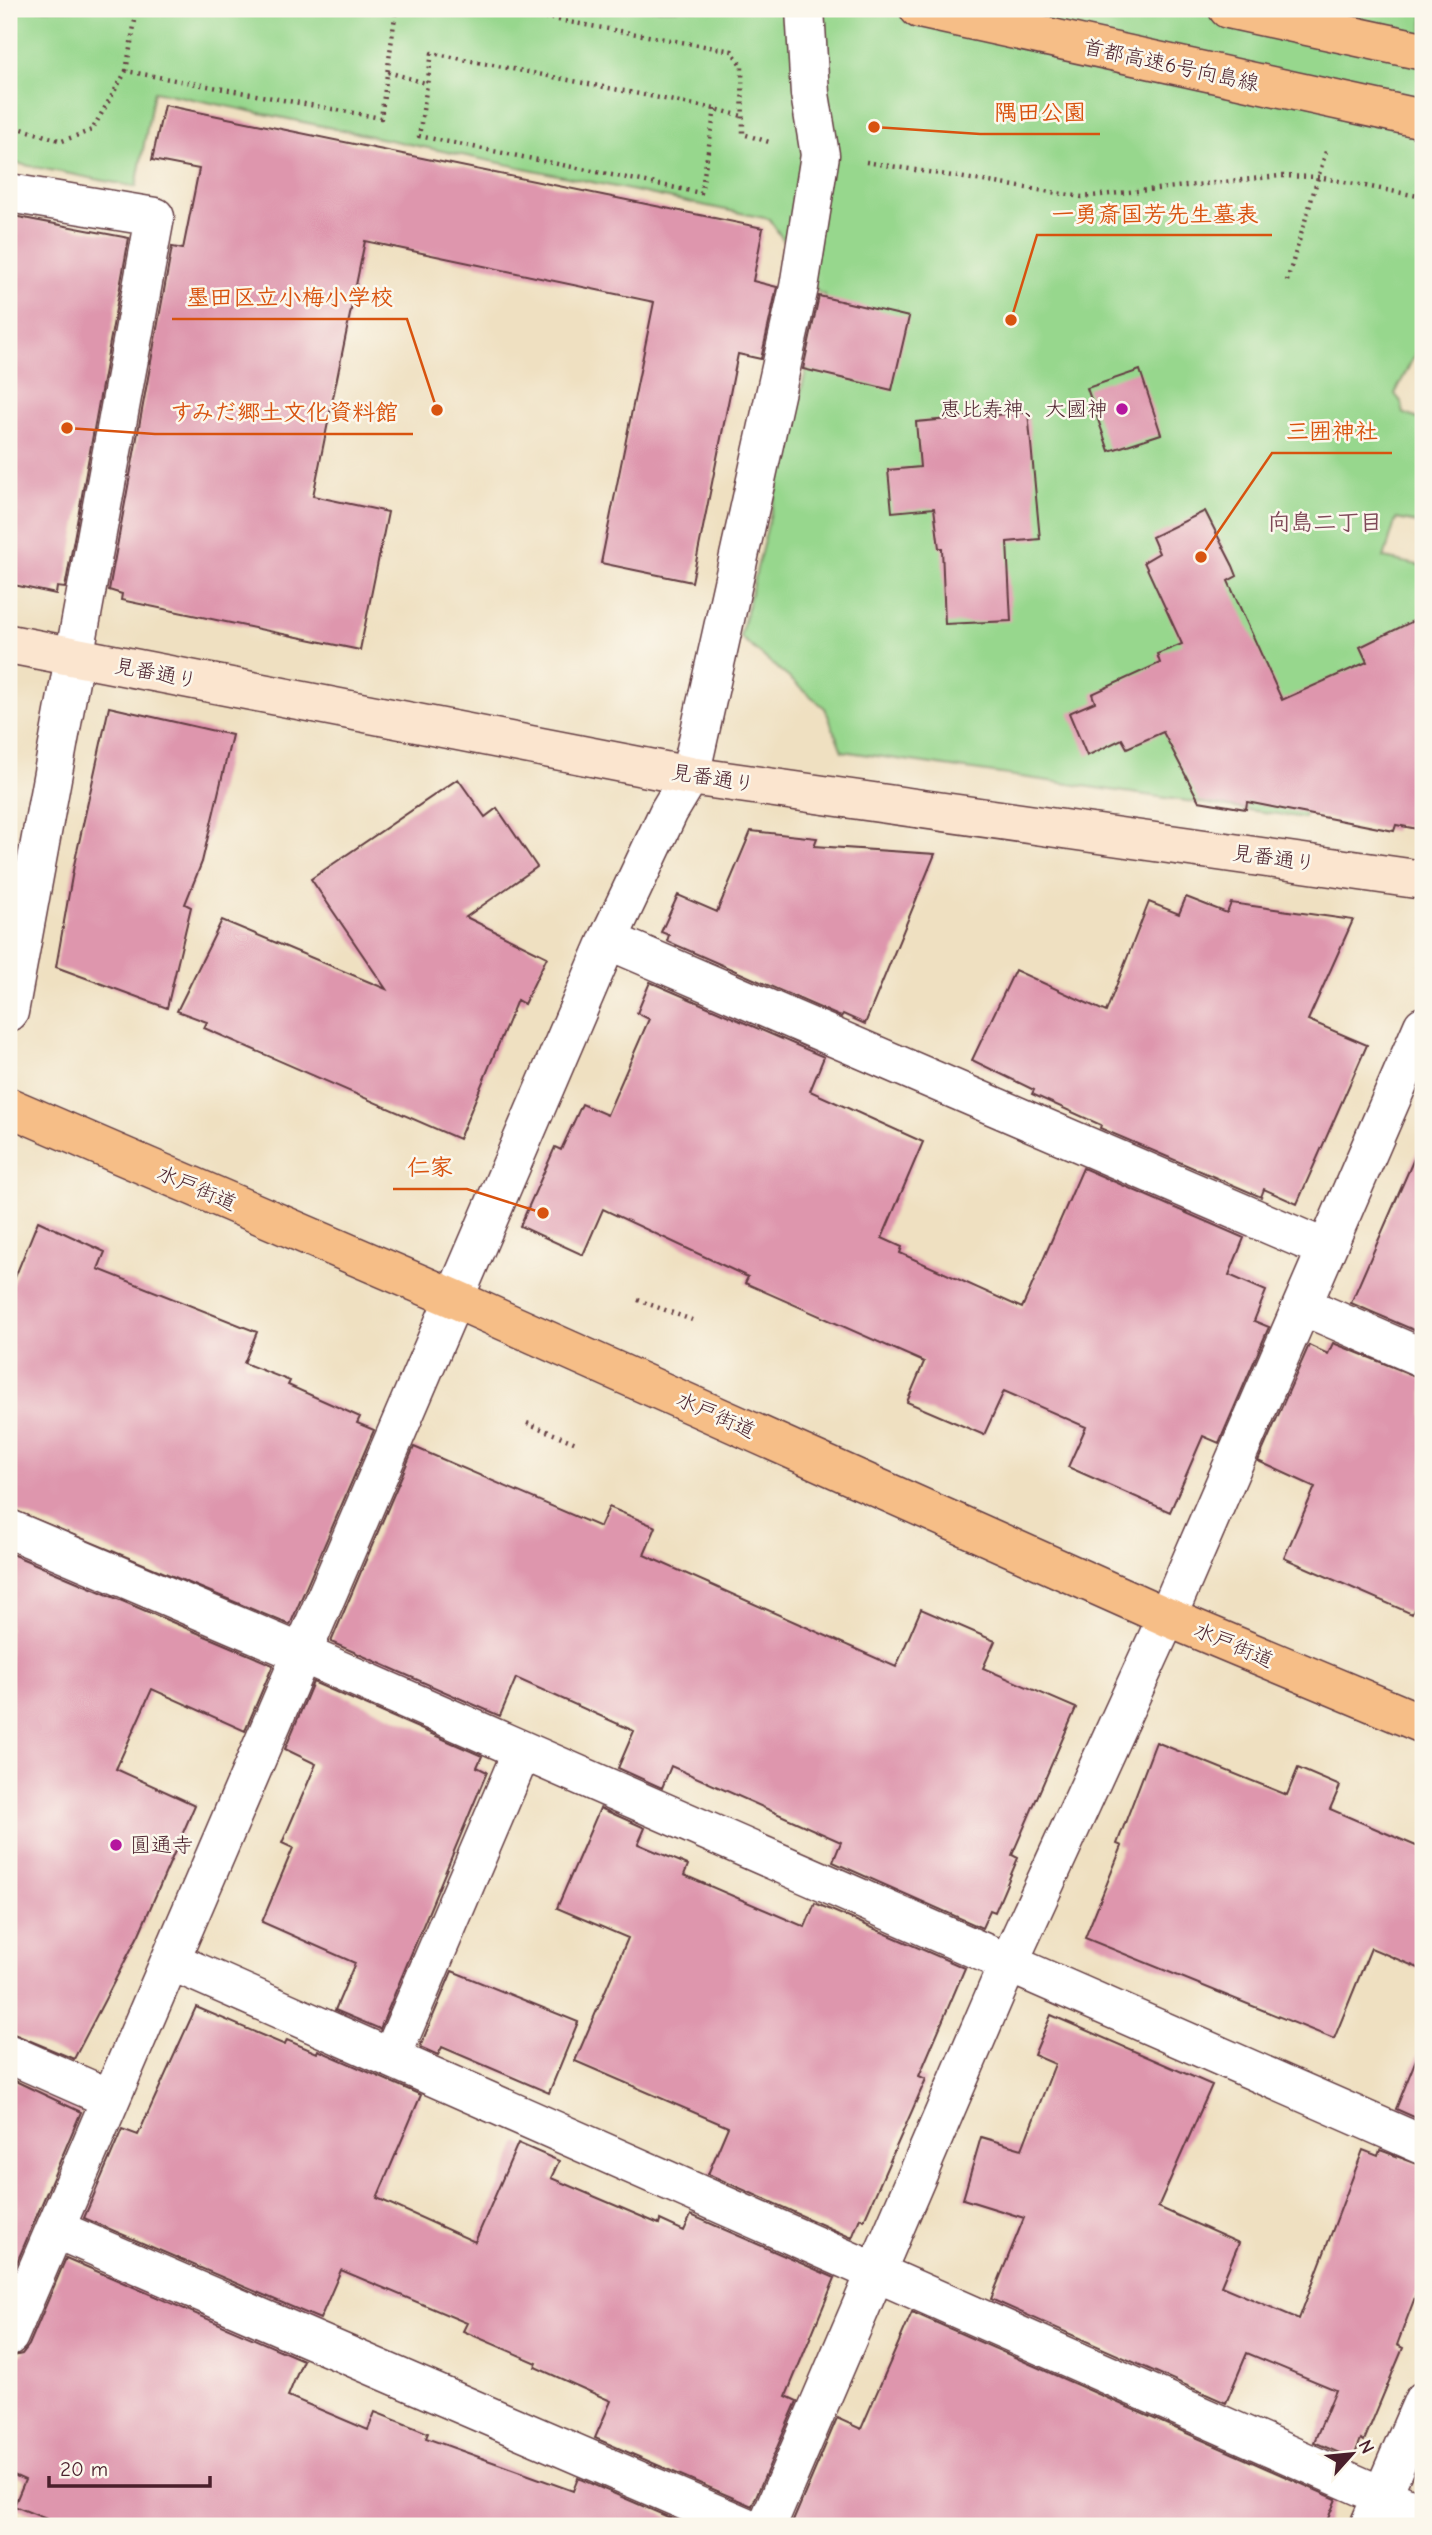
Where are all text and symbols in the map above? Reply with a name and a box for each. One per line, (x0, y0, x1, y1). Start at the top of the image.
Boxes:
street label: 首都高速6号向島線 (1081, 35, 1261, 95)
callout: 隅田公園 (980, 90, 1100, 134)
text: 隅田公園 (994, 99, 1086, 126)
callout: 一勇斎国芳先生墓表 (1037, 191, 1272, 235)
text: 一勇斎国芳先生墓表 (1052, 201, 1259, 228)
callout: 墨田区立小梅小学校 (172, 275, 407, 319)
text: 墨田区立小梅小学校 (187, 284, 394, 311)
callout: すみだ郷土文化資料館 (155, 390, 413, 434)
place label: 恵比寿神、大國神 (940, 397, 1108, 421)
text: すみだ郷土文化資料館 (170, 399, 398, 426)
marker: 恵比寿神、大國神 (1114, 401, 1130, 417)
callout: 三囲神社 (1272, 409, 1392, 453)
text: 三囲神社 (1286, 418, 1378, 445)
district label: 向島二丁目 (1268, 509, 1383, 536)
street label: 見番通り (112, 653, 200, 693)
street label: 見番通り (670, 760, 756, 796)
street label: 見番通り (1231, 840, 1317, 876)
callout: 仁家 (393, 1145, 467, 1189)
text: 仁家 (407, 1154, 453, 1181)
street label: 水戸街道 (154, 1161, 240, 1215)
street label: 水戸街道 (673, 1387, 759, 1443)
street label: 水戸街道 (1191, 1618, 1277, 1672)
place label: 圓通寺 (130, 1833, 193, 1857)
marker: 圓通寺 (108, 1837, 124, 1853)
north arrow (1316, 2420, 1386, 2490)
text: N (1354, 2436, 1379, 2457)
scale bar (49, 2444, 210, 2488)
text: 20 m (60, 2457, 108, 2481)

